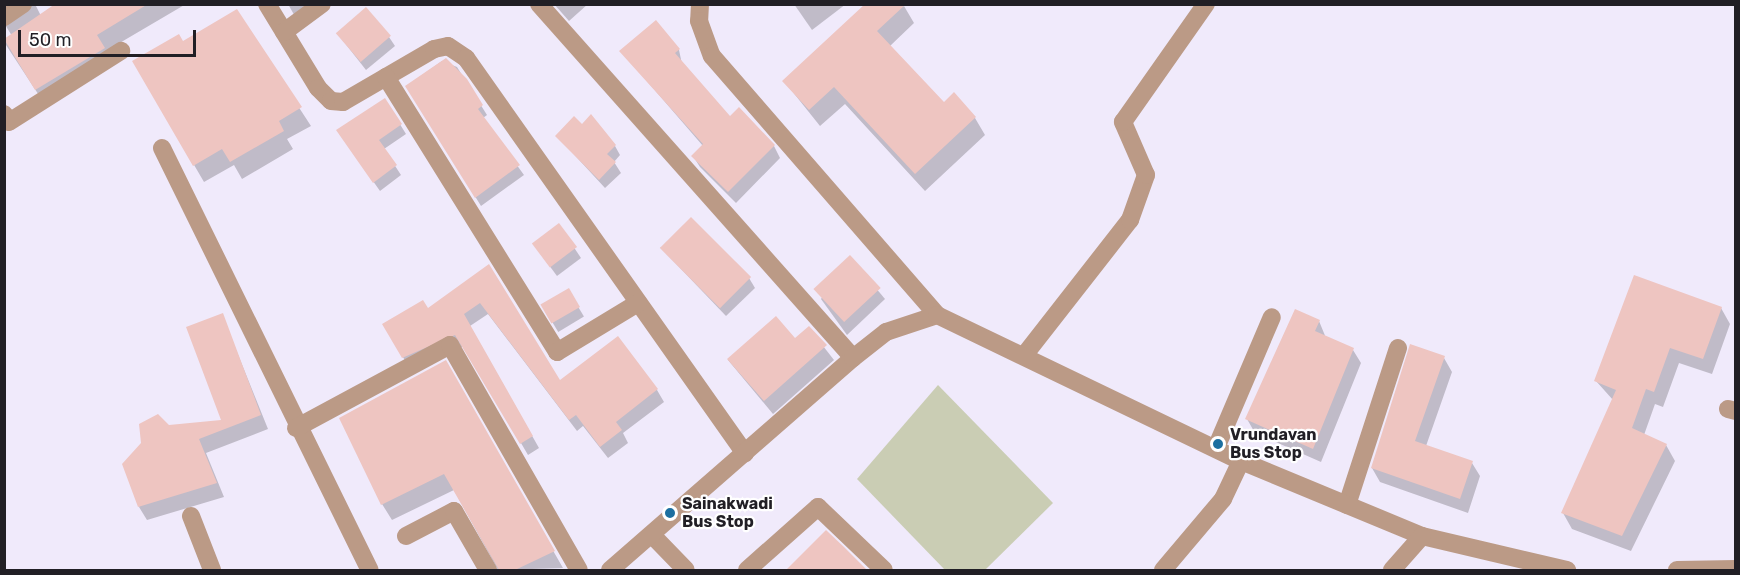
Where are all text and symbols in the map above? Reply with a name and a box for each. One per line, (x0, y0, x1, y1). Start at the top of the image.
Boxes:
scale bar (21, 18, 200, 56)
text: 50 m (29, 29, 72, 51)
place label: Vrundavan Bus Stop (1230, 425, 1317, 463)
marker: Vrundavan Bus Stop (1211, 437, 1225, 451)
place label: Sainakwadi Bus Stop (682, 494, 773, 532)
marker: Sainakwadi Bus Stop (663, 506, 677, 520)

